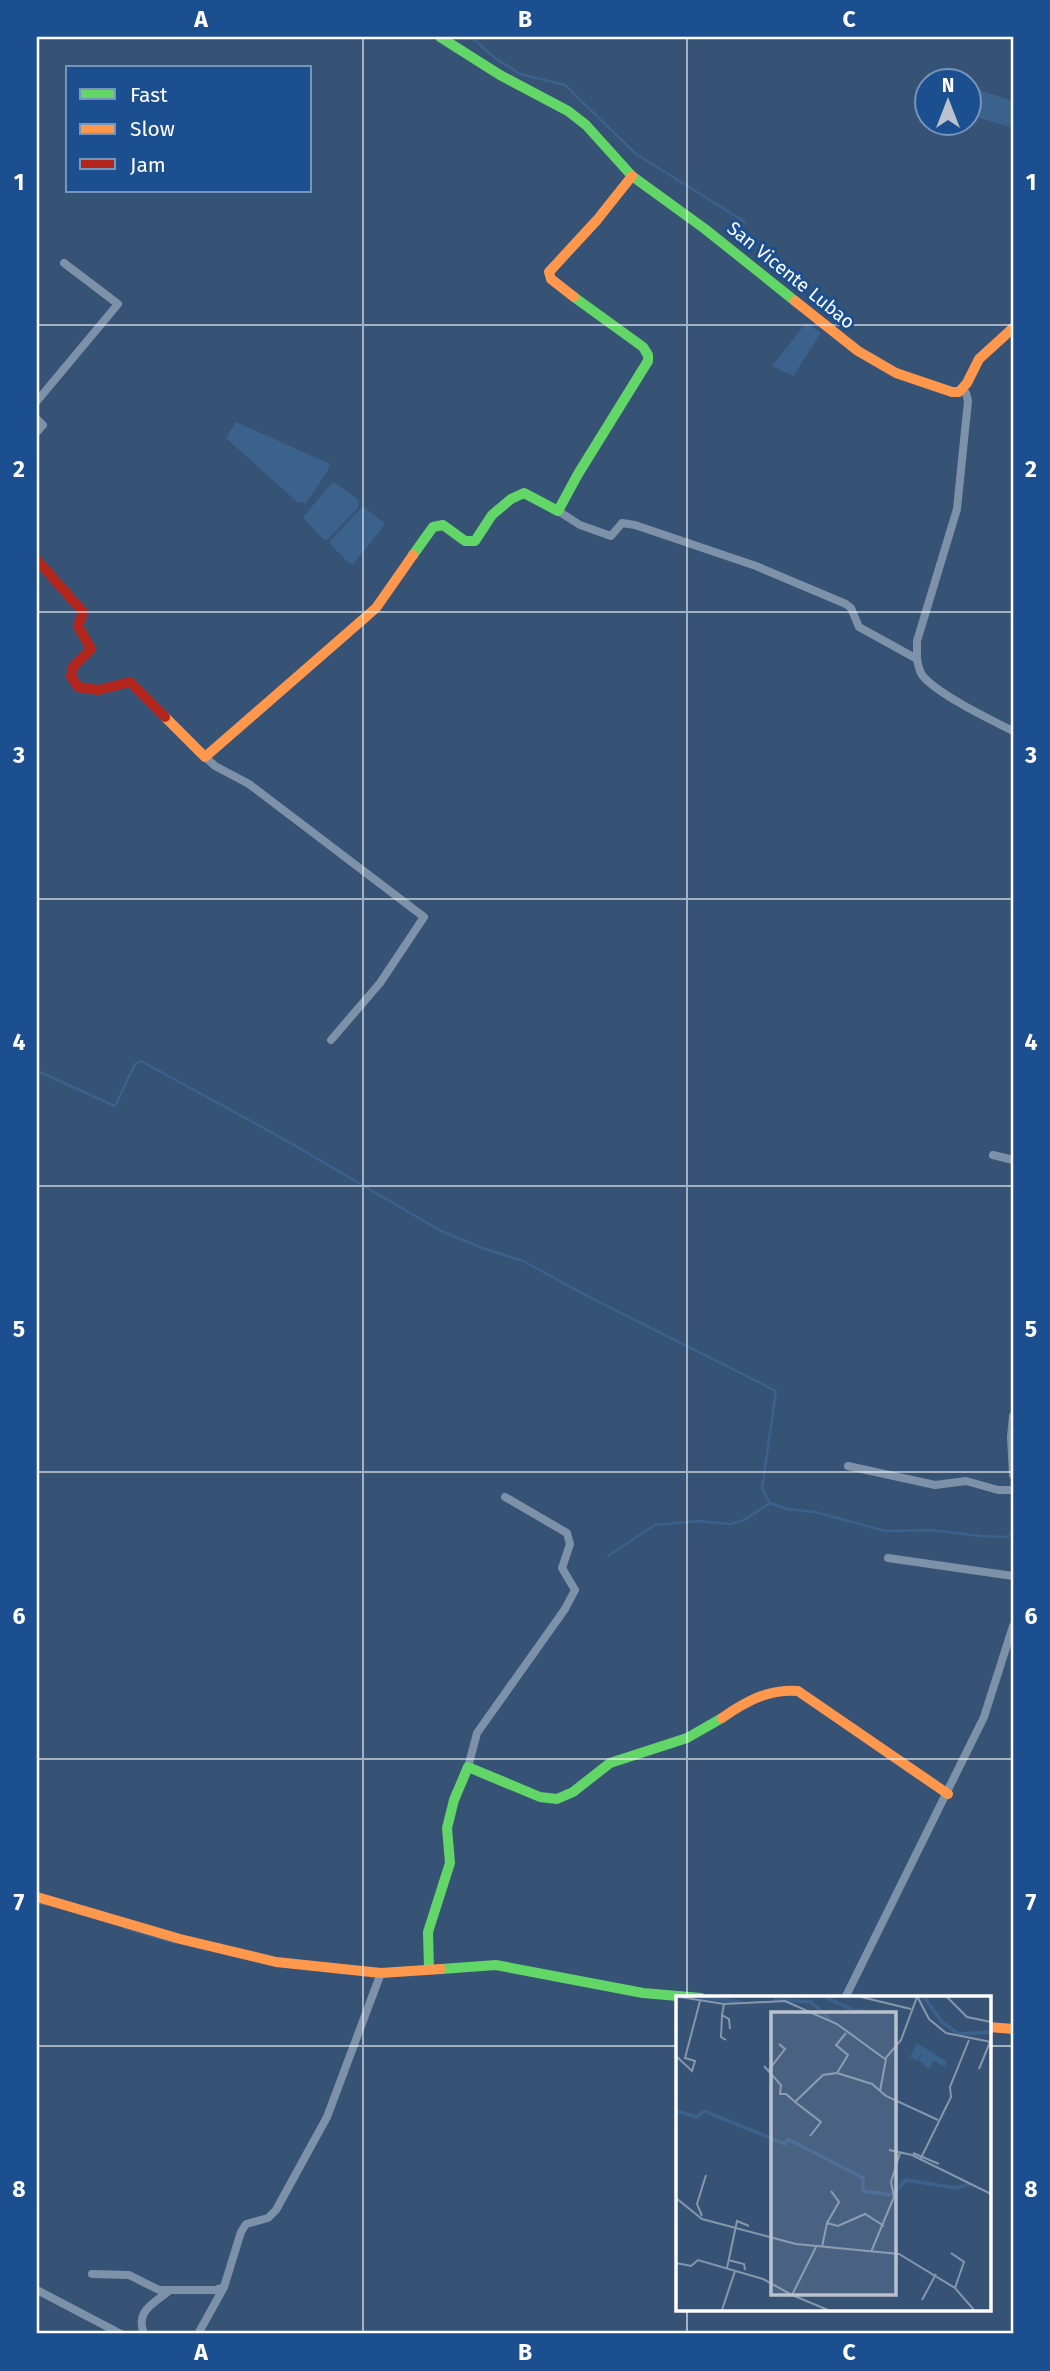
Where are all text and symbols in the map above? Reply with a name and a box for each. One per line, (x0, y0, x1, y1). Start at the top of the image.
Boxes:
text: A (193, 5, 208, 33)
text: B (518, 5, 532, 33)
text: C (842, 5, 856, 33)
legend (66, 66, 312, 192)
north arrow (914, 66, 984, 136)
text: N (942, 74, 954, 97)
text: Fast (130, 82, 168, 108)
text: Slow (130, 116, 175, 142)
text: Jam (130, 152, 166, 178)
text: 1 (14, 168, 24, 196)
text: 1 (1026, 168, 1036, 196)
street label: San Vicente Lubao (722, 216, 860, 334)
text: 2 (13, 455, 25, 483)
text: 2 (1025, 455, 1037, 483)
text: 3 (12, 741, 25, 769)
text: 3 (1024, 741, 1037, 769)
text: 4 (13, 1028, 26, 1056)
text: 4 (1025, 1028, 1038, 1056)
text: 5 (13, 1315, 25, 1343)
text: 5 (1025, 1315, 1037, 1343)
text: 6 (13, 1602, 26, 1630)
text: 6 (1025, 1602, 1038, 1630)
text: 7 (14, 1888, 25, 1916)
text: 7 (1026, 1888, 1037, 1916)
inset map (676, 1996, 990, 2312)
text: 8 (12, 2175, 26, 2203)
text: 8 (1024, 2175, 1038, 2203)
text: A (193, 2338, 208, 2366)
text: B (518, 2338, 532, 2366)
text: C (842, 2338, 856, 2366)

